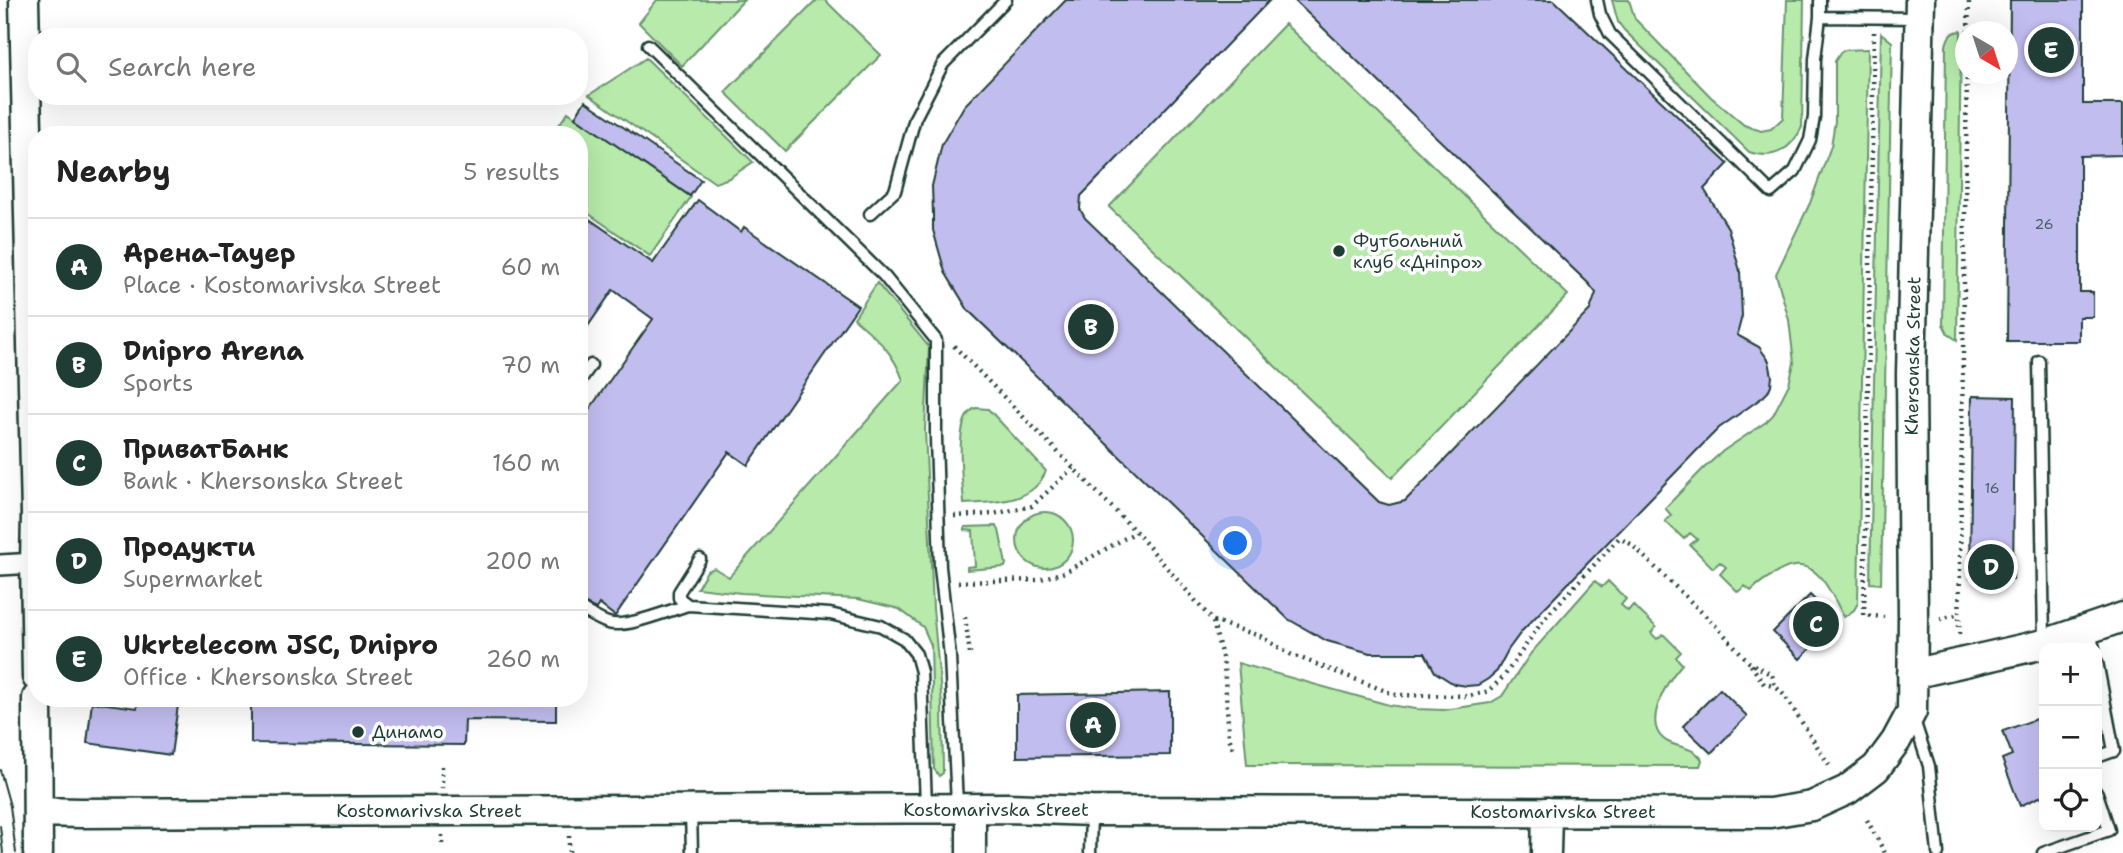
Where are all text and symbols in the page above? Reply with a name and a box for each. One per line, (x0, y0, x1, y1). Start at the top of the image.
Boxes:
north arrow (1955, 21, 2018, 84)
pin: E (2028, 24, 2074, 76)
search box (28, 28, 588, 105)
icon: search (52, 48, 90, 86)
text: Search here (108, 49, 257, 84)
text: Nearby (56, 151, 171, 192)
text: 5 results (463, 157, 560, 187)
house number: 26 (2035, 215, 2054, 233)
place label: Футбольний клуб «Дніпро» (1353, 229, 1483, 274)
text: Арена-Тауер (123, 235, 295, 270)
marker: Футбольний клуб «Дніпро» (1331, 243, 1347, 259)
text: A (70, 252, 88, 282)
text: 60 m (501, 252, 560, 282)
text: Place · Kostomarivska Street (123, 270, 441, 300)
street label: Khersonska Street (1900, 276, 1926, 436)
pin: B (1068, 301, 1114, 353)
text: Dnipro Arena (123, 333, 304, 368)
text: B (72, 350, 86, 380)
text: 70 m (501, 350, 560, 380)
text: Sports (123, 368, 194, 398)
text: ПриватБанк (123, 431, 289, 466)
text: C (72, 448, 86, 478)
text: 160 m (492, 448, 560, 478)
text: Bank · Khersonska Street (123, 466, 403, 496)
house number: 16 (1984, 479, 2000, 497)
your location (1218, 526, 1252, 560)
text: Продукти (123, 529, 255, 564)
pin: D (1968, 541, 2014, 593)
text: D (71, 546, 87, 576)
text: 200 m (485, 546, 560, 576)
text: Supermarket (123, 564, 263, 594)
pin: C (1793, 598, 1839, 650)
text: Ukrtelecom JSC, Dnipro (123, 627, 438, 662)
map controls (2039, 643, 2102, 832)
button: + (2039, 643, 2102, 706)
text: E (71, 644, 87, 674)
text: 260 m (486, 644, 560, 674)
text: Office · Khersonska Street (123, 662, 413, 692)
pin: A (1070, 699, 1116, 751)
button: − (2039, 706, 2102, 769)
place label: Динамо (372, 720, 444, 744)
marker: Динамо (350, 724, 366, 740)
button: locate (2039, 769, 2102, 832)
street label: Kostomarivska Street (903, 798, 1089, 822)
street label: Kostomarivska Street (336, 799, 522, 823)
street label: Kostomarivska Street (1470, 800, 1656, 824)

